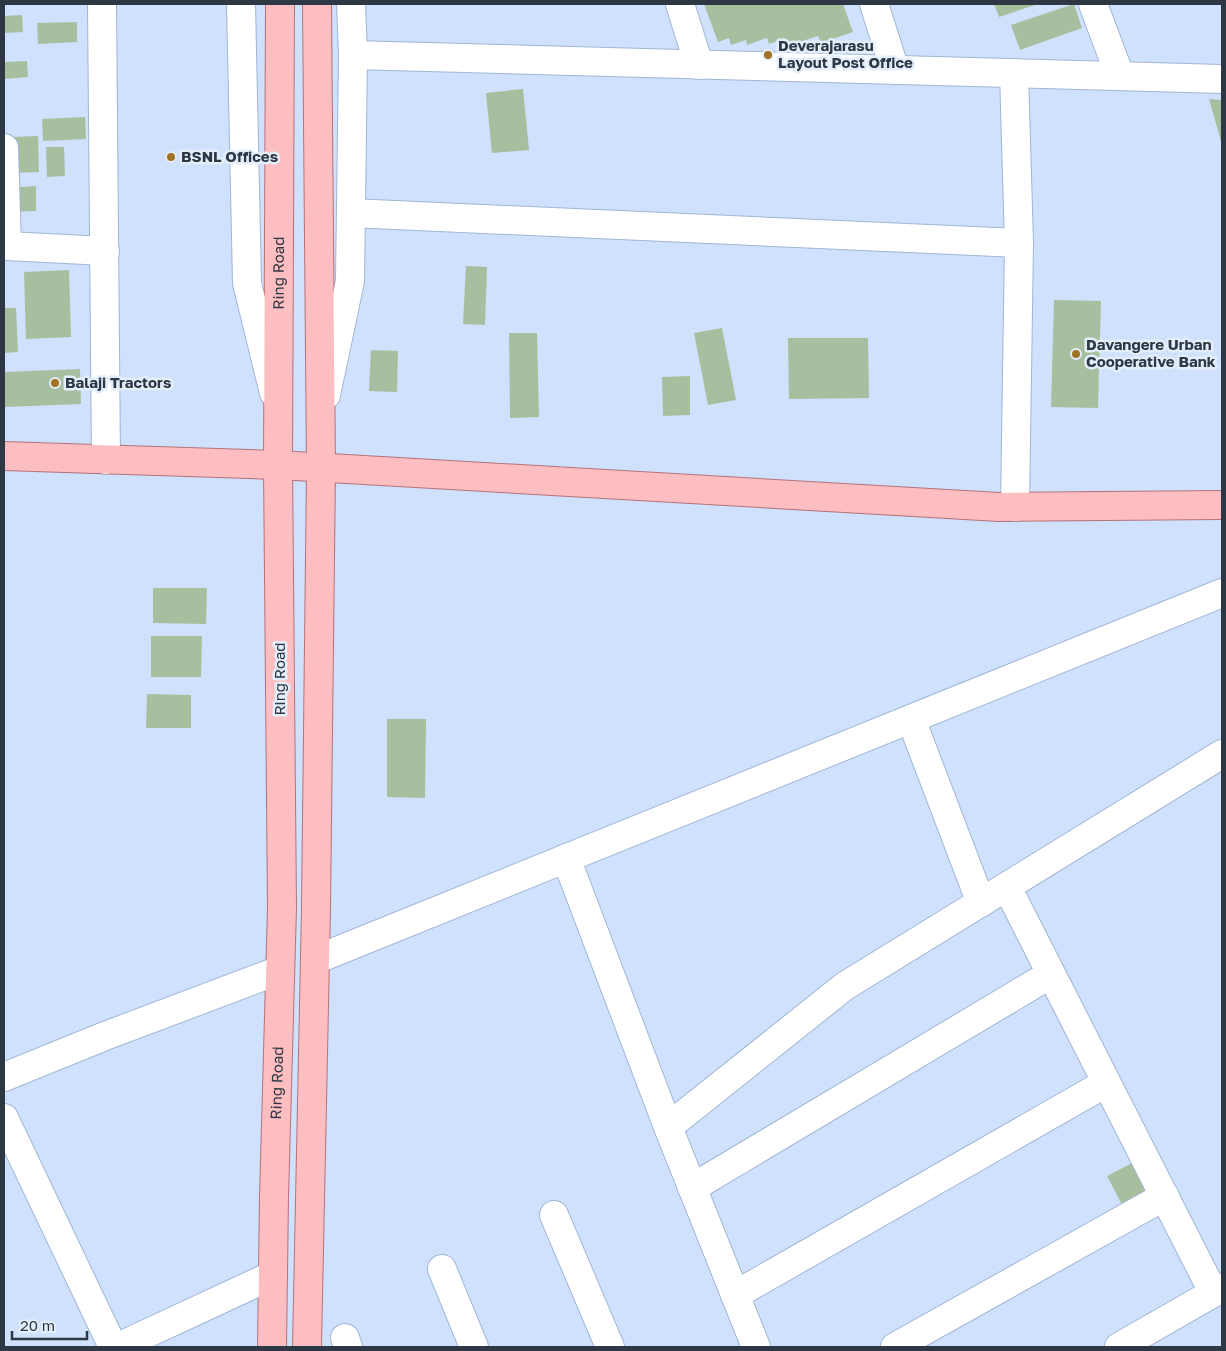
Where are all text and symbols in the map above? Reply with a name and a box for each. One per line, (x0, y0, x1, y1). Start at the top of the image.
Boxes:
place label: Deverajarasu Layout Post Office (778, 36, 913, 71)
marker: Deverajarasu Layout Post Office (762, 49, 774, 61)
place label: BSNL Offices (181, 147, 278, 165)
marker: BSNL Offices (165, 151, 177, 163)
street label: Ring Road (269, 236, 287, 310)
place label: Davangere Urban Cooperative Bank (1086, 335, 1216, 370)
marker: Davangere Urban Cooperative Bank (1070, 348, 1082, 360)
place label: Balaji Tractors (65, 373, 171, 391)
marker: Balaji Tractors (49, 377, 61, 389)
street label: Ring Road (270, 642, 288, 716)
street label: Ring Road (266, 1046, 286, 1120)
scale bar (12, 1308, 88, 1340)
text: 20 m (20, 1316, 55, 1334)

